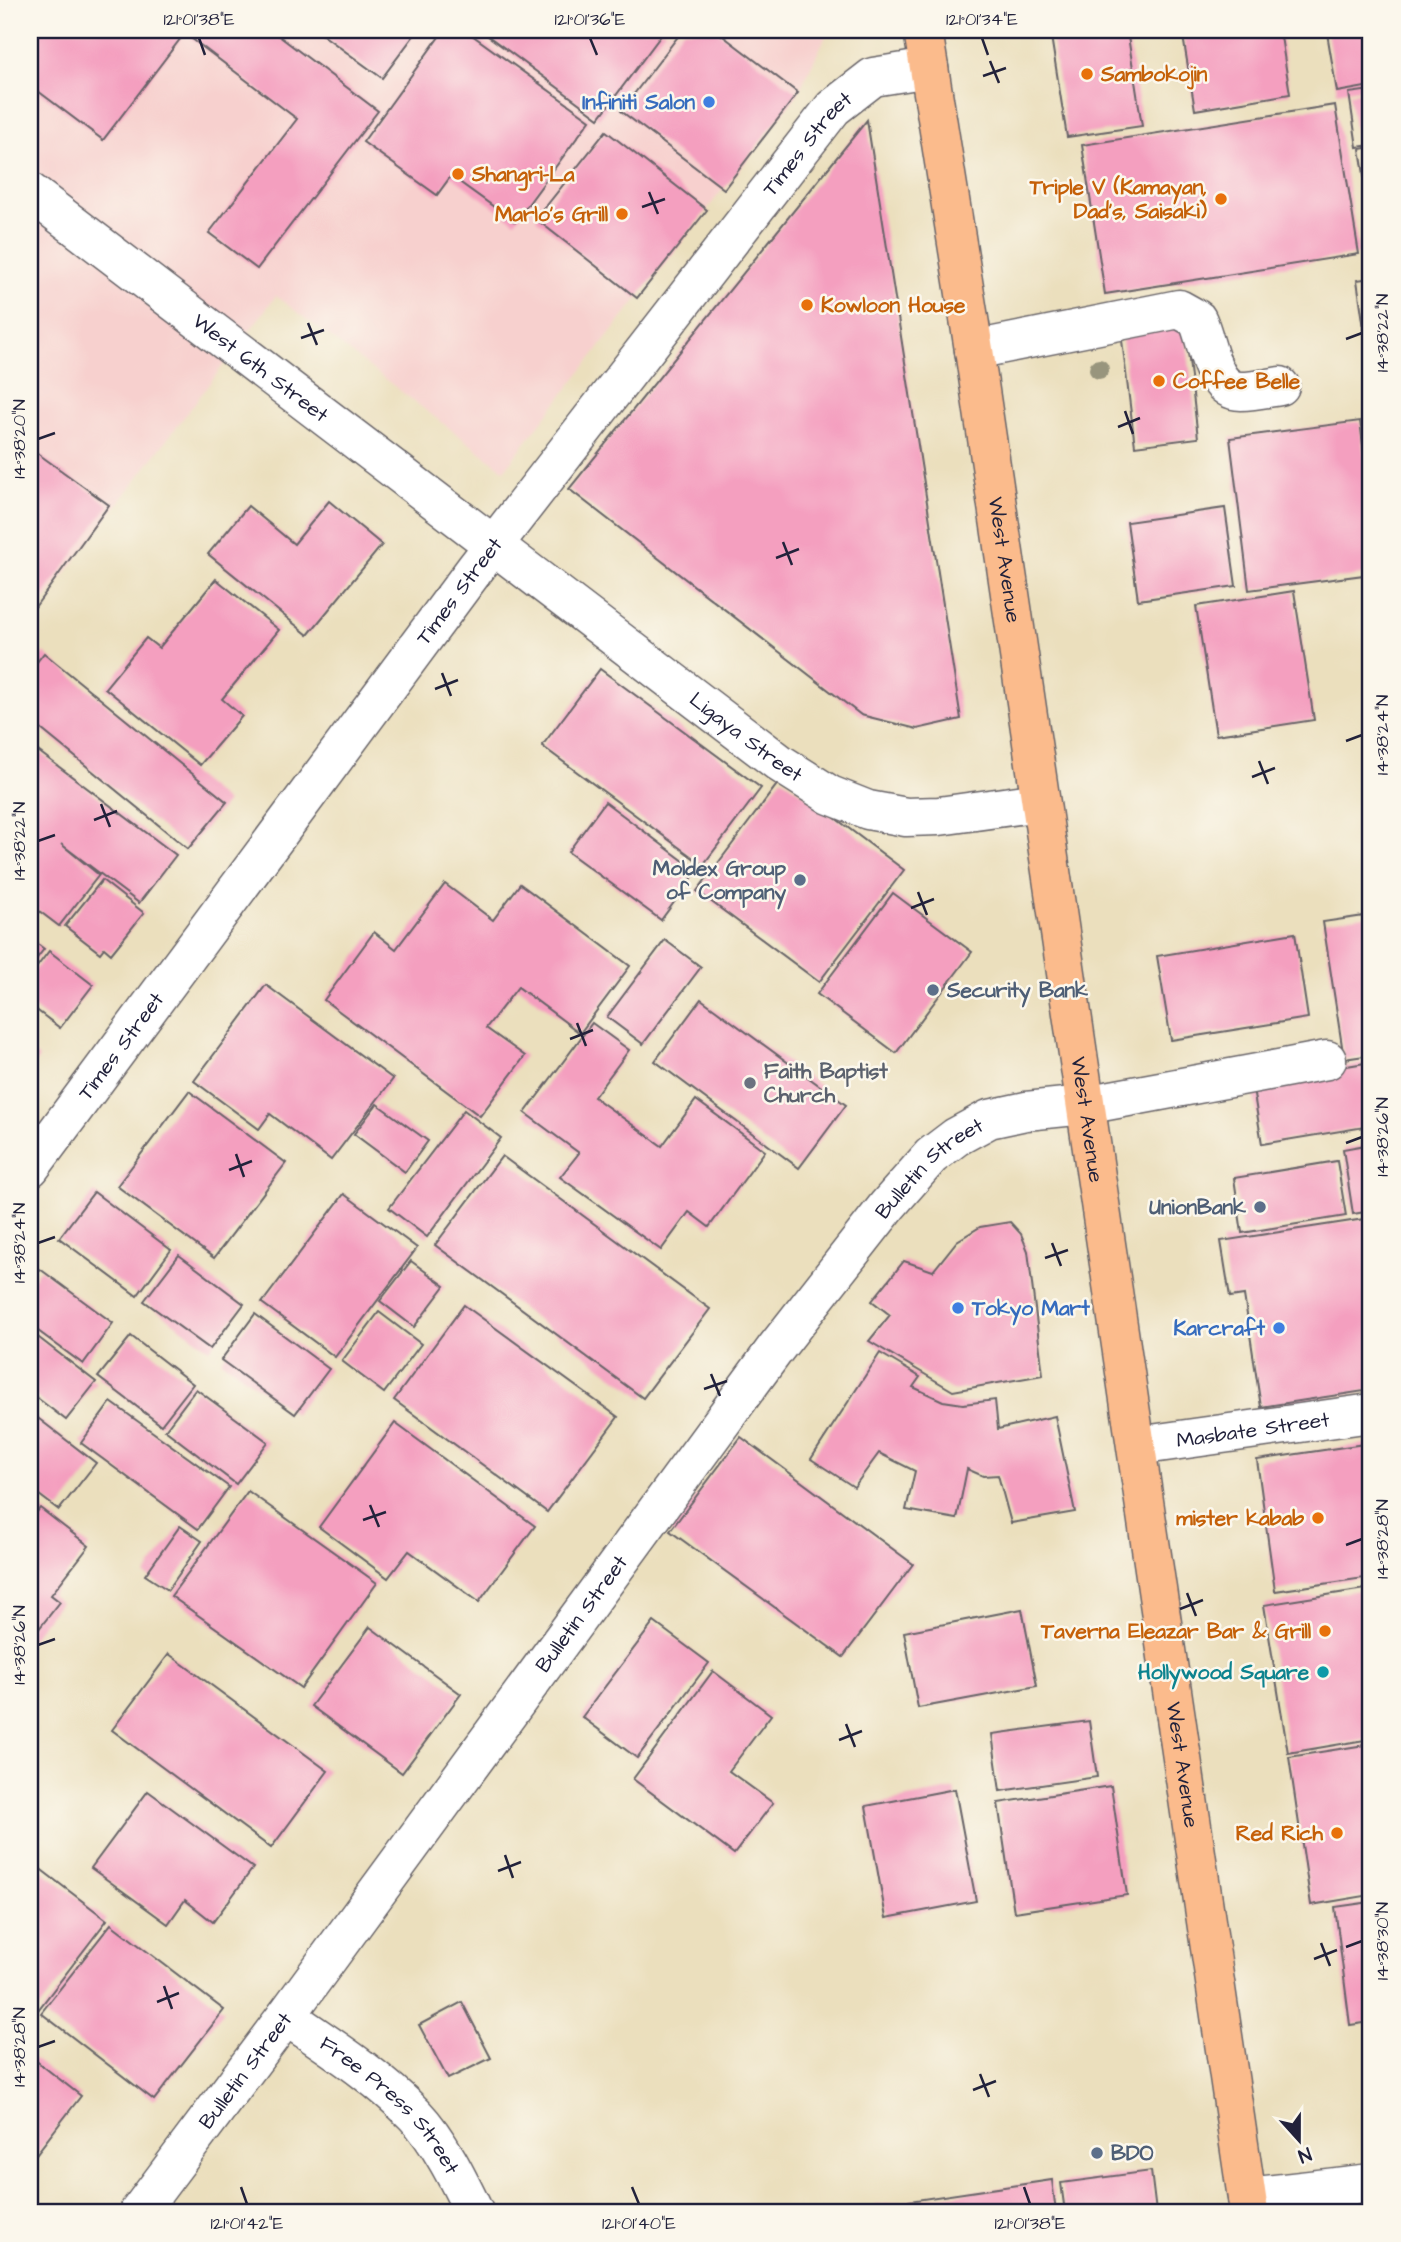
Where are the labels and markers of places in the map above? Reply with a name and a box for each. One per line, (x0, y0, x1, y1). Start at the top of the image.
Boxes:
place label: Sambokojin (1100, 60, 1208, 90)
marker: Sambokojin (1079, 66, 1095, 82)
place label: Infiniti Salon (582, 88, 696, 117)
marker: Infiniti Salon (701, 94, 717, 110)
place label: Shangri-La (471, 160, 575, 191)
marker: Shangri-La (450, 166, 466, 182)
place label: Triple V (Kamayan, Dad's, Saisaki) (1029, 173, 1208, 226)
marker: Triple V (Kamayan, Dad's, Saisaki) (1213, 191, 1229, 207)
place label: Marlo's Grill (495, 200, 609, 229)
marker: Marlo's Grill (614, 206, 630, 222)
place label: Kowloon House (821, 291, 966, 320)
marker: Kowloon House (799, 297, 815, 313)
place label: Coffee Belle (1173, 367, 1301, 396)
marker: Coffee Belle (1151, 373, 1167, 389)
place label: Moldex Group of Company (653, 854, 786, 910)
marker: Moldex Group of Company (792, 872, 808, 888)
place label: Security Bank (946, 976, 1088, 1008)
marker: Security Bank (925, 982, 941, 998)
place label: Faith Baptist Church (764, 1057, 888, 1110)
marker: Faith Baptist Church (742, 1075, 758, 1091)
place label: UnionBank (1149, 1193, 1246, 1222)
marker: UnionBank (1252, 1199, 1268, 1215)
place label: Tokyo Mart (971, 1294, 1090, 1326)
marker: Tokyo Mart (950, 1300, 966, 1316)
place label: Karcraft (1173, 1314, 1266, 1343)
marker: Karcraft (1271, 1320, 1287, 1336)
place label: mister kabab (1176, 1504, 1304, 1533)
marker: mister kabab (1310, 1510, 1326, 1526)
place label: Taverna Eleazar Bar & Grill (1040, 1617, 1312, 1646)
marker: Taverna Eleazar Bar & Grill (1317, 1623, 1333, 1639)
place label: Hollywood Square (1138, 1658, 1310, 1690)
marker: Hollywood Square (1315, 1664, 1331, 1680)
place label: Red Rich (1236, 1819, 1324, 1848)
marker: Red Rich (1329, 1825, 1345, 1841)
place label: BDO (1111, 2139, 1154, 2168)
marker: BDO (1089, 2145, 1105, 2161)

